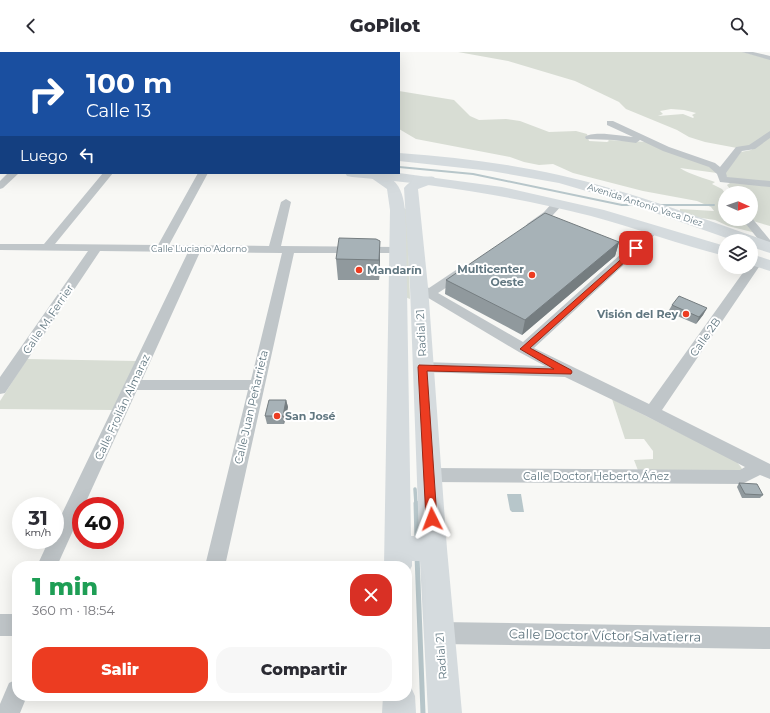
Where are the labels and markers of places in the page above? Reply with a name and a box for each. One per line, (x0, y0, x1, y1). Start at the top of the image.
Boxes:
pin (619, 231, 653, 265)
place label: Multicenter Oeste (457, 262, 524, 289)
place label: Mandarín (367, 263, 422, 277)
marker: Mandarín (354, 265, 364, 275)
marker: Multicenter Oeste (527, 270, 537, 280)
place label: Visión del Rey (596, 307, 678, 321)
marker: Visión del Rey (681, 309, 691, 319)
place label: San José (285, 409, 336, 423)
marker: San José (272, 411, 282, 421)

